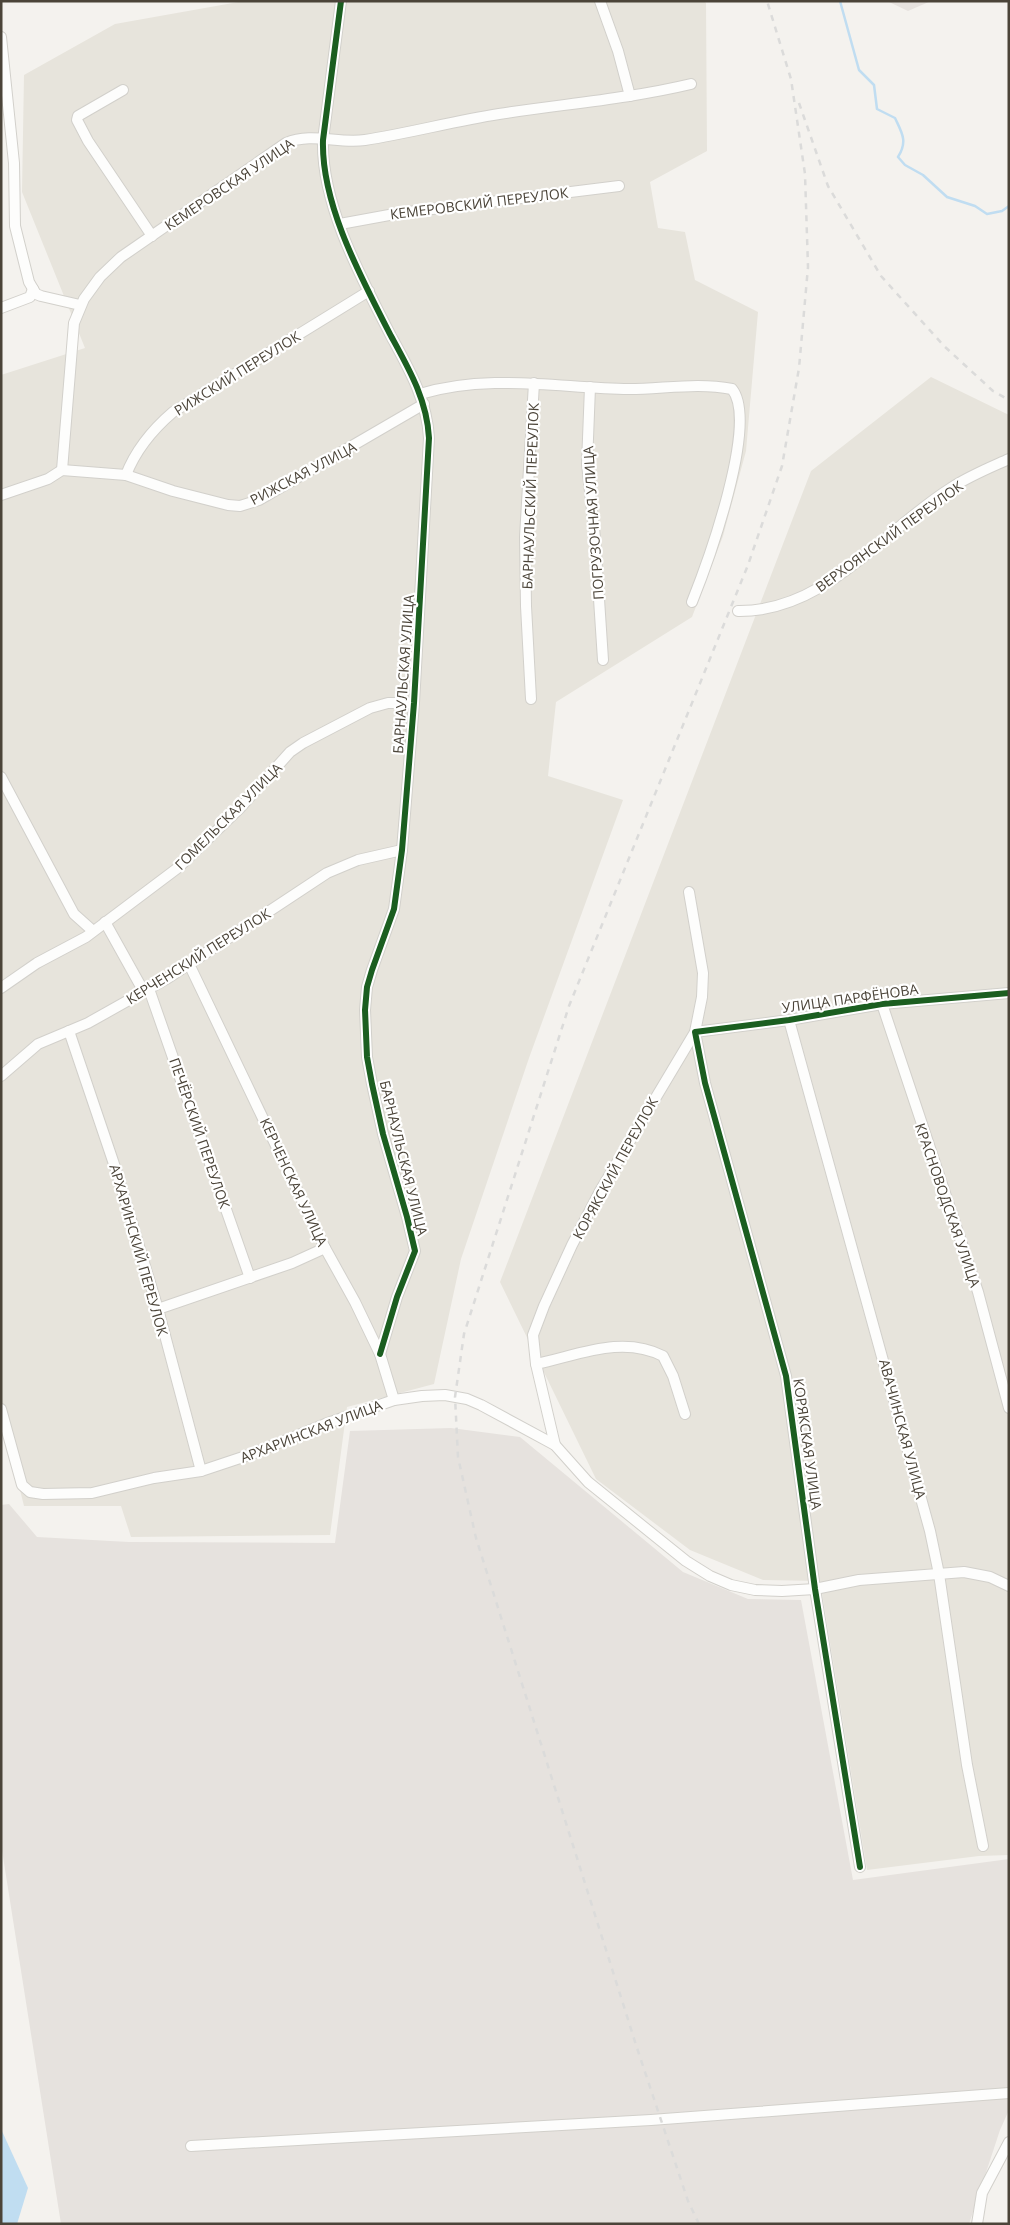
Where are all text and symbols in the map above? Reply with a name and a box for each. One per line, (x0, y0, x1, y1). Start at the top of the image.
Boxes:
street label: КЕМЕРОВСКАЯ УЛИЦА (161, 134, 297, 234)
street label: КЕМЕРОВСКИЙ ПЕРЕУЛОК (389, 183, 570, 223)
street label: РИЖСКИЙ ПЕРЕУЛОК (170, 326, 304, 420)
street label: БАРНАУЛЬСКИЙ ПЕРЕУЛОК (517, 402, 543, 590)
street label: РИЖСКАЯ УЛИЦА (247, 437, 360, 509)
street label: ПОГРУЗОЧНАЯ УЛИЦА (578, 445, 608, 601)
street label: ВЕРХОЯНСКИЙ ПЕРЕУЛОК (812, 476, 967, 596)
street label: БАРНАУЛЬСКАЯ УЛИЦА (388, 594, 418, 754)
street label: ГОМЕЛЬСКАЯ УЛИЦА (170, 758, 286, 874)
street label: КЕРЧЕНСКИЙ ПЕРЕУЛОК (122, 903, 274, 1008)
street label: УЛИЦА ПАРФЁНОВА (781, 979, 920, 1017)
street label: ПЕЧЁРСКИЙ ПЕРЕУЛОК (165, 1055, 235, 1211)
street label: БАРНАУЛЬСКАЯ УЛИЦА (376, 1078, 433, 1238)
street label: КОРЯКСКИЙ ПЕРЕУЛОК (568, 1093, 662, 1242)
street label: КЕРЧЕНСКАЯ УЛИЦА (256, 1115, 332, 1249)
street label: КРАСНОВОДСКАЯ УЛИЦА (911, 1120, 985, 1290)
street label: АРХАРИНСКИЙ ПЕРЕУЛОК (105, 1162, 173, 1339)
street label: АВАЧИНСКАЯ УЛИЦА (875, 1357, 931, 1501)
street label: КОРЯКСКАЯ УЛИЦА (789, 1377, 827, 1511)
street label: АРХАРИНСКАЯ УЛИЦА (237, 1395, 385, 1467)

